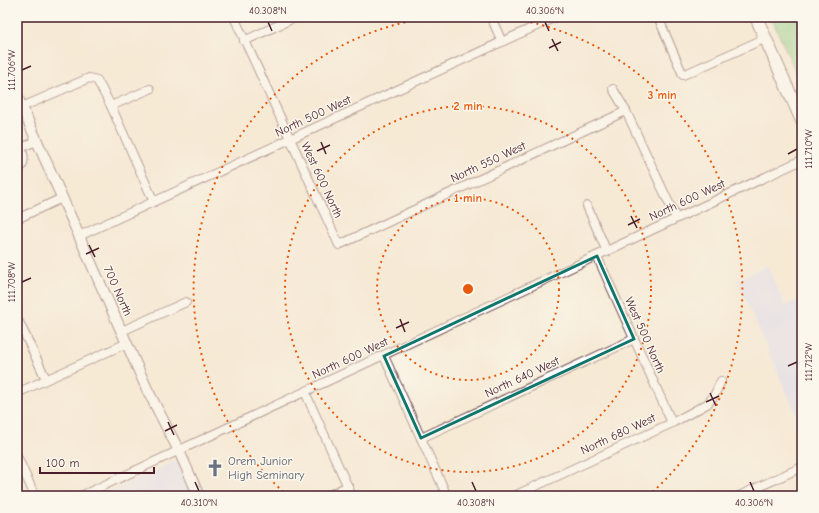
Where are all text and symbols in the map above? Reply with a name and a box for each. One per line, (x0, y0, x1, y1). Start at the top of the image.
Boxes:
text: 40.308°N (249, 5, 287, 17)
text: 40.306°N (526, 5, 564, 17)
text: 111.706°W (6, 49, 18, 90)
text: 3 min (647, 88, 677, 102)
street label: North 500 West (273, 92, 354, 140)
text: 2 min (453, 99, 483, 113)
text: 111.710°W (803, 129, 815, 169)
street label: North 550 West (448, 138, 528, 186)
street label: West 600 North (298, 140, 346, 220)
street label: North 600 West (647, 176, 728, 224)
text: 1 min (454, 191, 482, 205)
text: 111.708°W (6, 261, 18, 302)
street label: 700 North (101, 264, 135, 318)
centre of rings (461, 282, 475, 296)
street label: West 500 North (622, 295, 668, 375)
street label: North 600 West (310, 334, 391, 382)
text: 111.712°W (803, 342, 815, 381)
street label: North 640 West (483, 353, 562, 400)
street label: North 680 West (578, 410, 658, 457)
scale bar (40, 449, 154, 475)
place label: Orem Junior High Seminary (228, 454, 305, 482)
text: 100 m (46, 456, 79, 470)
church icon: Orem Junior High Seminary (205, 458, 225, 478)
text: 40.310°N (181, 497, 217, 509)
text: 40.308°N (457, 497, 495, 509)
text: 40.306°N (735, 497, 773, 509)

